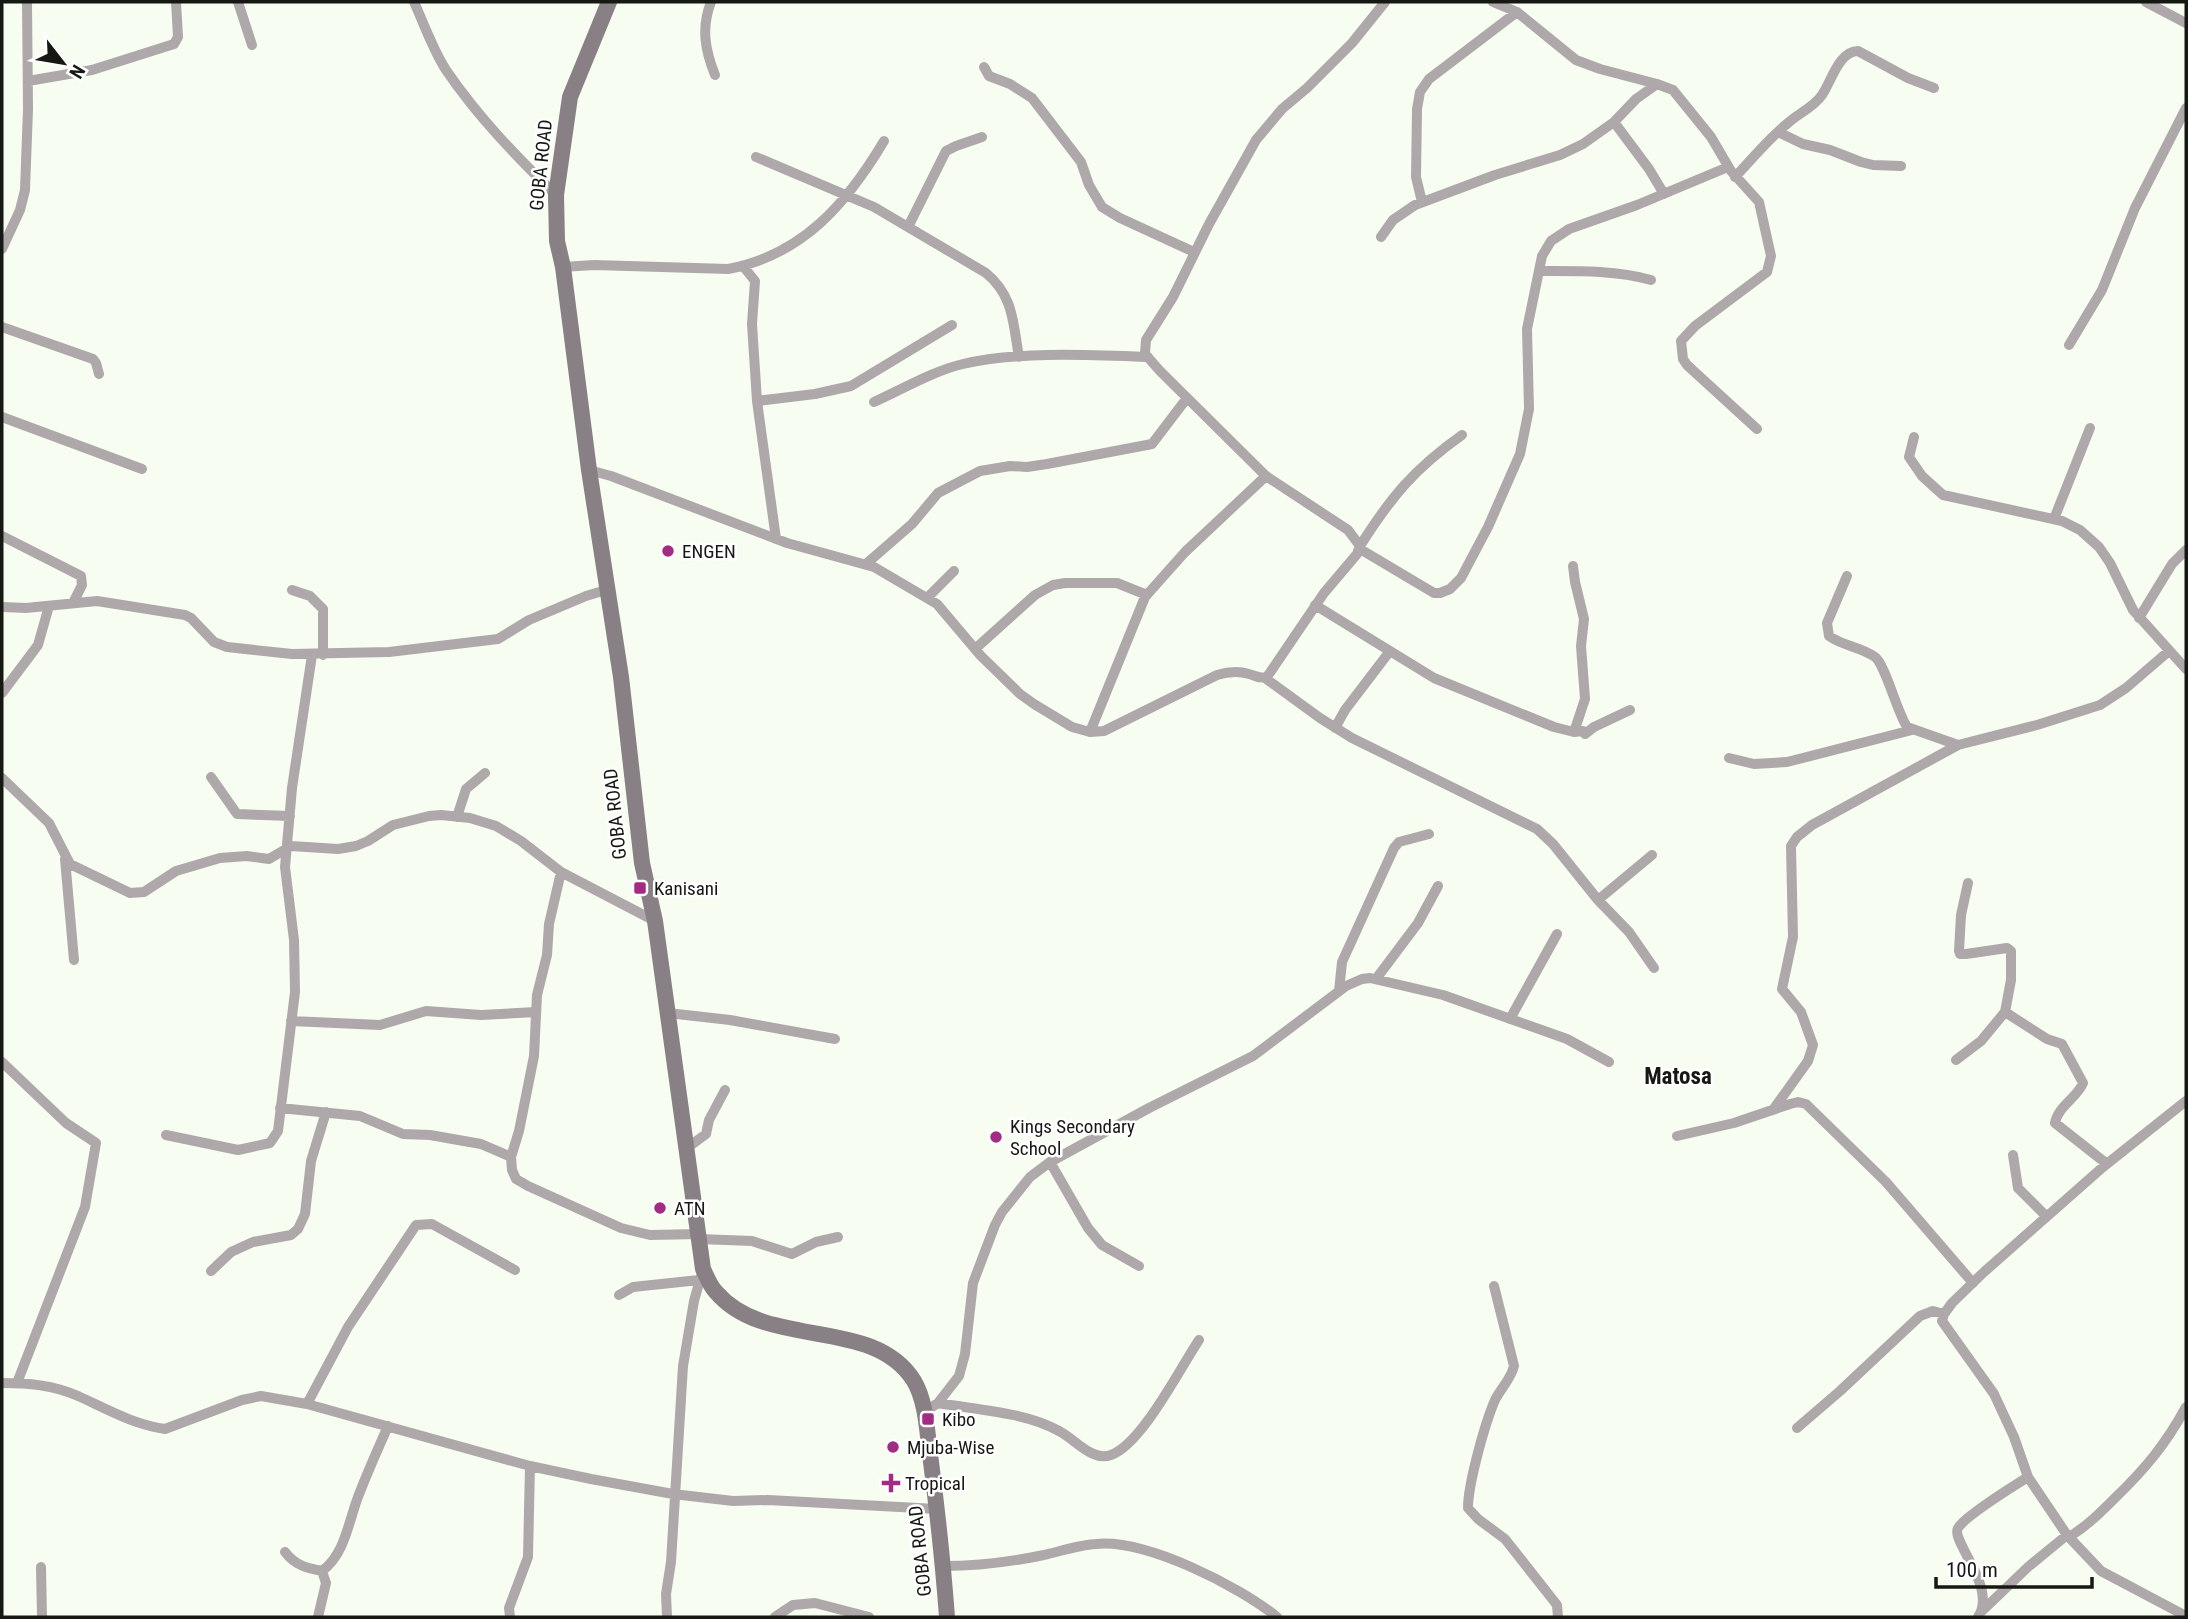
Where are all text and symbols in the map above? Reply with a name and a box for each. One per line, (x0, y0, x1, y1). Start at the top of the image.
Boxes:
north arrow (28, 28, 98, 98)
text: N (64, 61, 90, 82)
street label: GOBA ROAD (525, 118, 557, 212)
place label: ENGEN (682, 540, 736, 563)
marker: ENGEN (660, 543, 676, 559)
street label: GOBA ROAD (599, 767, 631, 861)
place label: Kanisani (654, 877, 718, 900)
marker: Kanisani (632, 880, 648, 896)
district label: Matosa (1644, 1063, 1712, 1090)
place label: Kings Secondary School (1010, 1115, 1135, 1160)
marker: Kings Secondary School (988, 1129, 1004, 1145)
place label: ATN (674, 1197, 705, 1220)
marker: ATN (652, 1200, 668, 1216)
place label: Kibo (942, 1408, 976, 1431)
marker: Kibo (920, 1411, 936, 1427)
place label: Mjuba-Wise (907, 1436, 994, 1459)
marker: Mjuba-Wise (885, 1439, 901, 1455)
place label: Tropical (905, 1472, 965, 1495)
marker: Tropical (883, 1475, 899, 1491)
street label: GOBA ROAD (904, 1504, 936, 1598)
scale bar (1936, 1546, 2092, 1590)
text: 100 m (1946, 1558, 1998, 1582)

